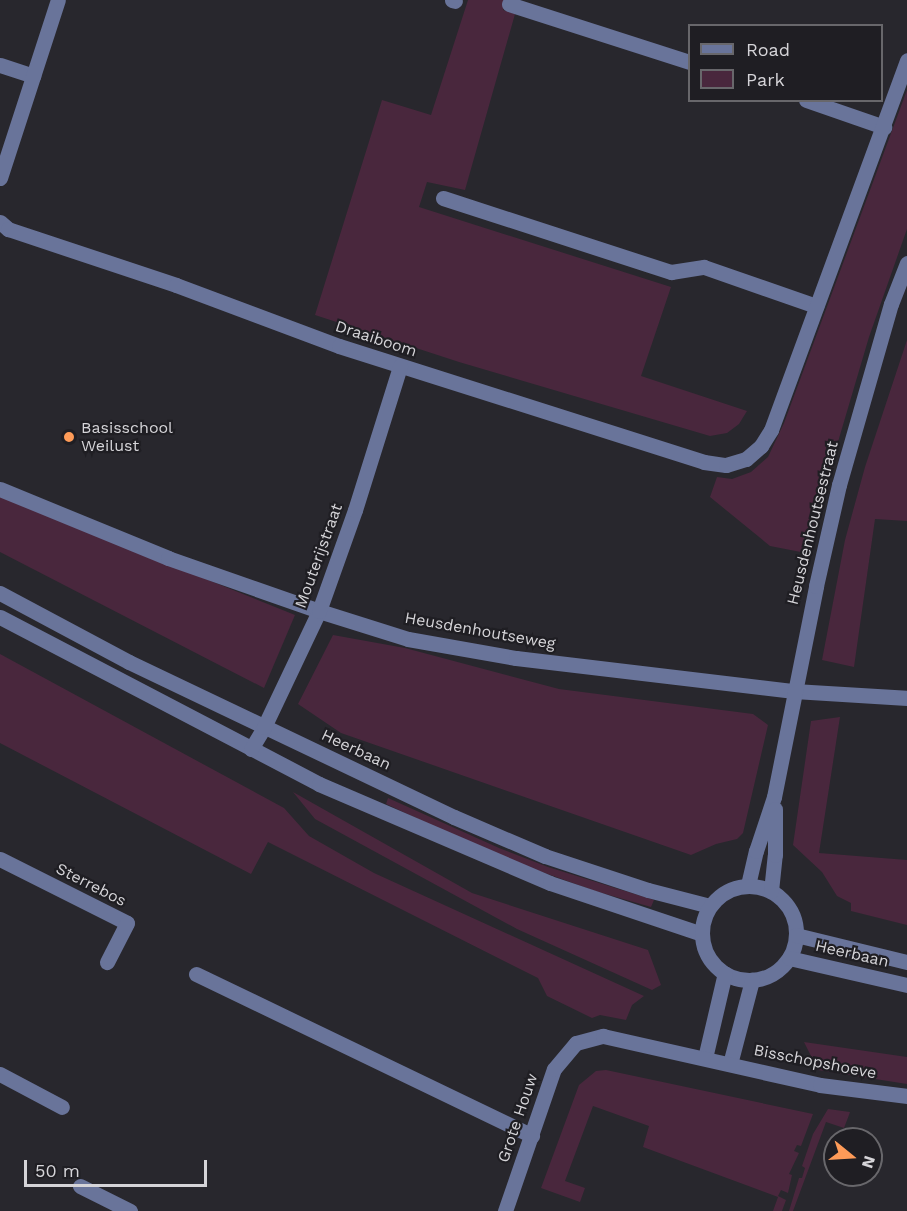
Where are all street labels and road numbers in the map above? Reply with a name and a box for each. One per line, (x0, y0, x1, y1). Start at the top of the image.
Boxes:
street label: Draaiboom (333, 317, 419, 361)
street label: Heusdenhoutsestraat (783, 439, 843, 607)
street label: Mouterijstraat (291, 501, 347, 611)
street label: Heusdenhoutseweg (403, 608, 557, 654)
street label: Heerbaan (318, 726, 394, 774)
street label: Sterrebos (53, 859, 129, 911)
street label: Heerbaan (813, 936, 891, 972)
street label: Bisschopshoeve (752, 1041, 878, 1083)
street label: Grote Houw (494, 1071, 542, 1165)

